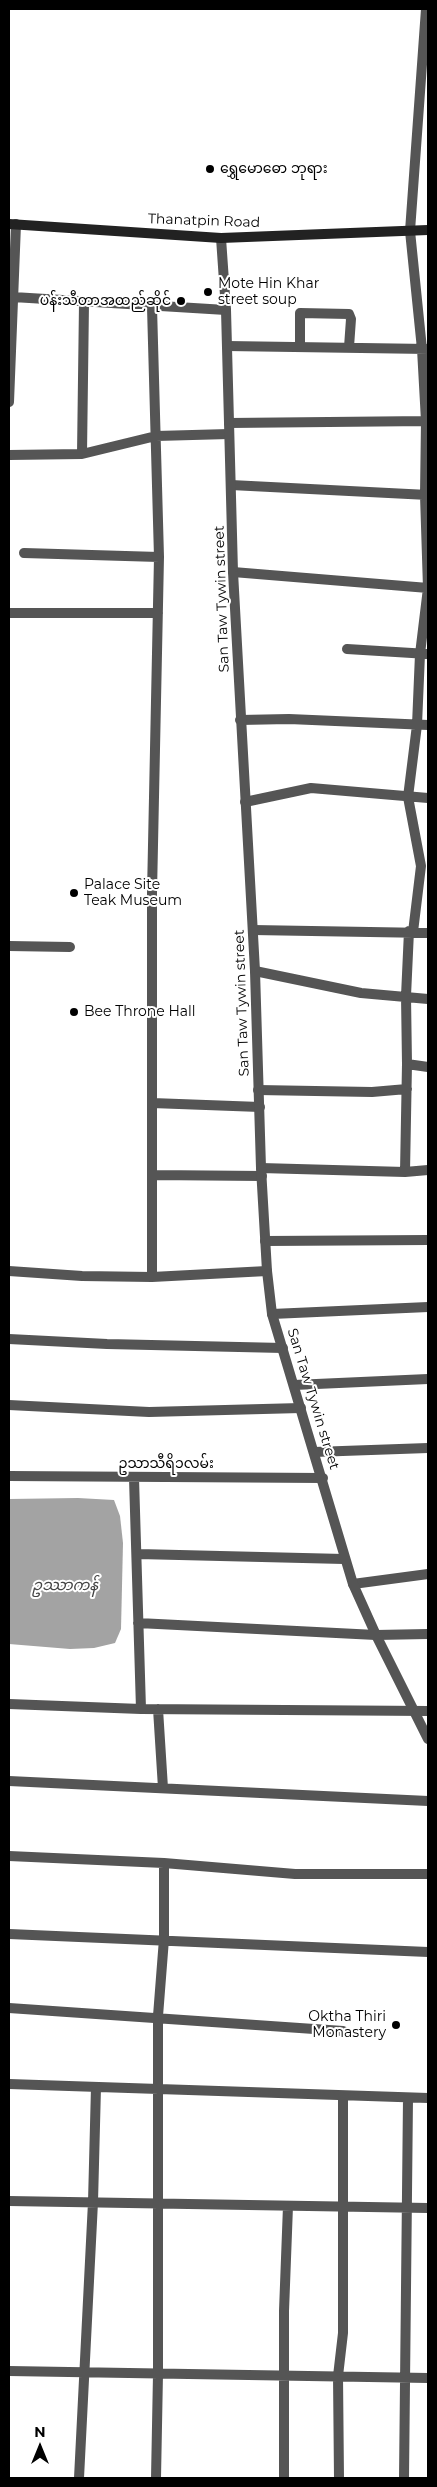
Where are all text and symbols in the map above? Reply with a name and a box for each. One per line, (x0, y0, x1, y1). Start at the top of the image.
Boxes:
place label: ရွှေမောဓော ဘုရား (220, 161, 328, 177)
marker: ရွှေမောဓော ဘုရား (204, 163, 216, 175)
street label: Thanatpin Road (148, 211, 260, 231)
place label: Mote Hin Khar street soup (218, 276, 319, 308)
marker: Mote Hin Khar street soup (202, 286, 214, 298)
place label: ပန်းသီတာအထည်ဆိုင် (40, 293, 171, 309)
marker: ပန်းသီတာအထည်ဆိုင် (175, 295, 187, 307)
street label: San Taw Tywin street (211, 525, 233, 673)
place label: Palace Site Teak Museum (84, 877, 182, 910)
marker: Palace Site Teak Museum (68, 887, 80, 899)
street label: San Taw Tywin street (231, 929, 253, 1077)
place label: Bee Throne Hall (84, 1004, 196, 1020)
marker: Bee Throne Hall (68, 1006, 80, 1018)
street label: San Taw Tywin street (283, 1326, 343, 1472)
street label: ဥသာသီရိ၁လမ်း (118, 1456, 214, 1472)
water label: ဥဿာကန် (32, 1577, 98, 1595)
place label: Oktha Thiri Monastery (308, 2009, 386, 2041)
marker: Oktha Thiri Monastery (390, 2019, 402, 2031)
north arrow (15, 2422, 65, 2472)
text: N (34, 2423, 46, 2441)

